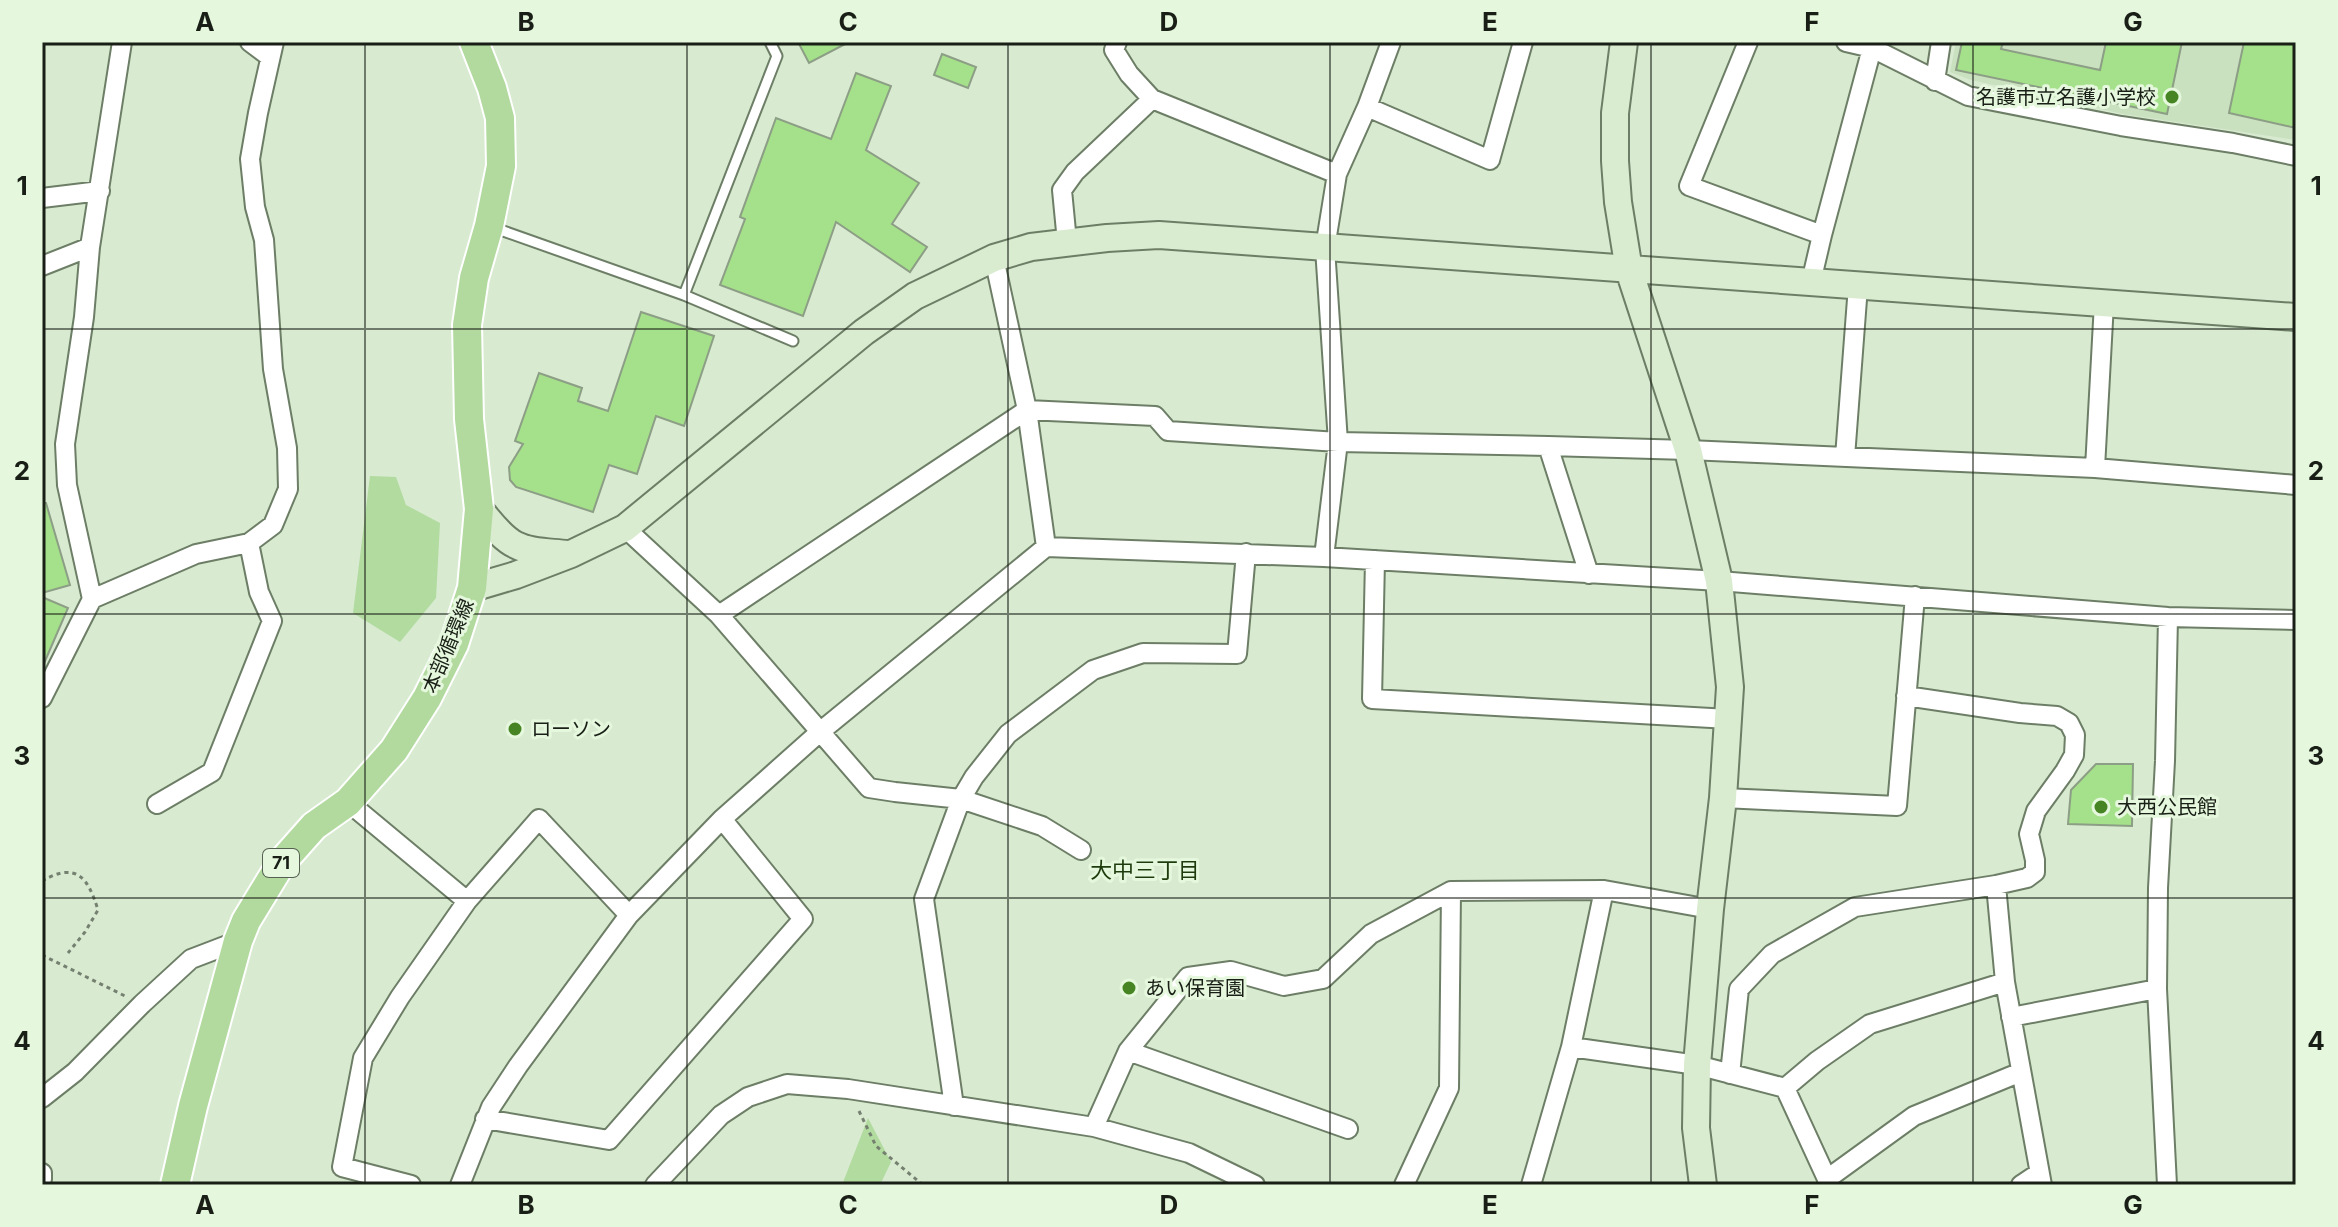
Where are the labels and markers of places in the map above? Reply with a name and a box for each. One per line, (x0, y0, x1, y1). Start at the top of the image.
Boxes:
place label: 名護市立名護小学校 (1976, 85, 2156, 109)
marker: 名護市立名護小学校 (2163, 88, 2181, 106)
place label: ローソン (531, 717, 611, 741)
marker: ローソン (506, 720, 524, 738)
place label: 大西公民館 (2117, 795, 2217, 819)
marker: 大西公民館 (2092, 798, 2110, 816)
place label: あい保育園 (1145, 976, 1245, 1000)
marker: あい保育園 (1120, 979, 1138, 997)

